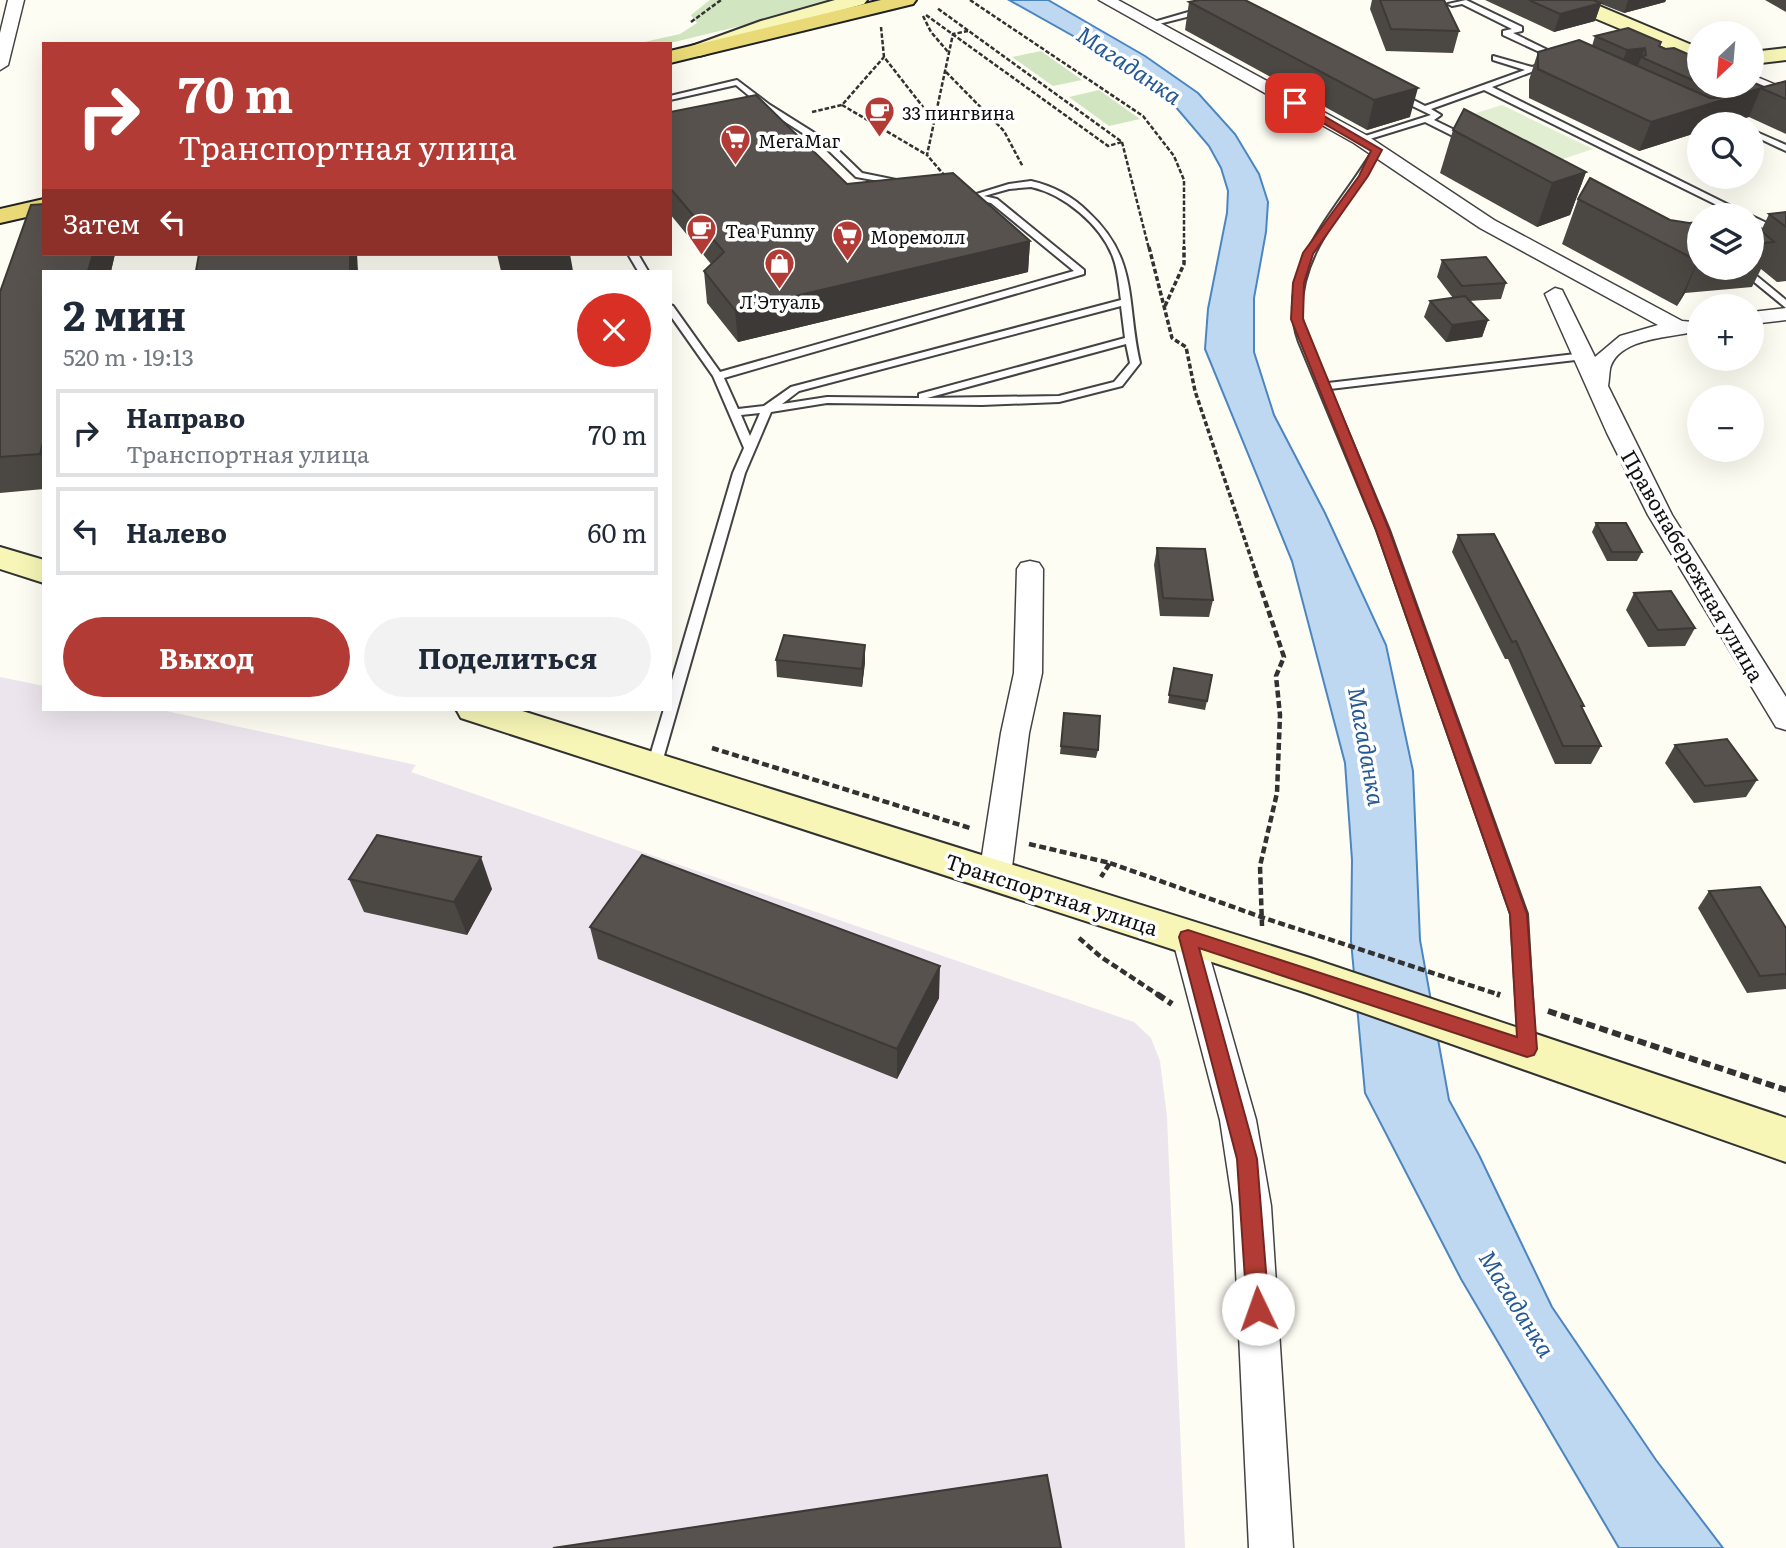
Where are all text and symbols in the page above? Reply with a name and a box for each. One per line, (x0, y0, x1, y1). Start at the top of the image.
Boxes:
water label: Магаданка (1071, 16, 1189, 112)
north arrow (1687, 21, 1764, 98)
map controls (1687, 21, 1764, 462)
text: 70 m (178, 55, 293, 128)
icon: right (63, 70, 154, 161)
pin (1265, 73, 1325, 133)
icon: arrive (1276, 84, 1314, 122)
cafe icon: 33 пингвина (862, 95, 896, 139)
place label: 33 пингвина (902, 99, 1015, 126)
button: search (1687, 112, 1764, 189)
text: Транспортная улица (178, 122, 517, 170)
supermarket icon: МегаМаг (718, 123, 752, 167)
place label: МегаМаг (758, 127, 841, 154)
text: Затем (63, 203, 140, 242)
icon: left (154, 203, 192, 241)
button: layers (1687, 203, 1764, 280)
cafe icon: Tea Funny (685, 213, 719, 257)
place label: Tea Funny (725, 217, 815, 244)
supermarket icon: Моремолл (830, 219, 864, 263)
place label: Моремолл (870, 223, 965, 250)
shop icon: Л'Этуаль (763, 246, 797, 290)
text: 2 мин (63, 282, 186, 344)
place label: Л'Этуаль (739, 288, 821, 315)
button: close (577, 293, 651, 367)
button: + (1687, 294, 1764, 371)
text: 520 m · 19:13 (63, 339, 194, 373)
button: − (1687, 385, 1764, 462)
text: Направо (126, 397, 245, 436)
icon: right (67, 414, 105, 452)
text: 70 m (588, 414, 647, 453)
text: Транспортная улица (126, 436, 369, 470)
street label: Правонабережная улица (1615, 443, 1774, 687)
icon: left (67, 512, 105, 550)
text: Налево (126, 512, 227, 551)
text: 60 m (588, 512, 647, 551)
button: Выход (63, 617, 350, 697)
button: Поделиться (364, 617, 651, 697)
water label: Магаданка (1341, 684, 1395, 808)
street label: Транспортная улица (942, 844, 1163, 942)
water label: Магаданка (1472, 1243, 1564, 1363)
position arrow (1221, 1272, 1295, 1346)

